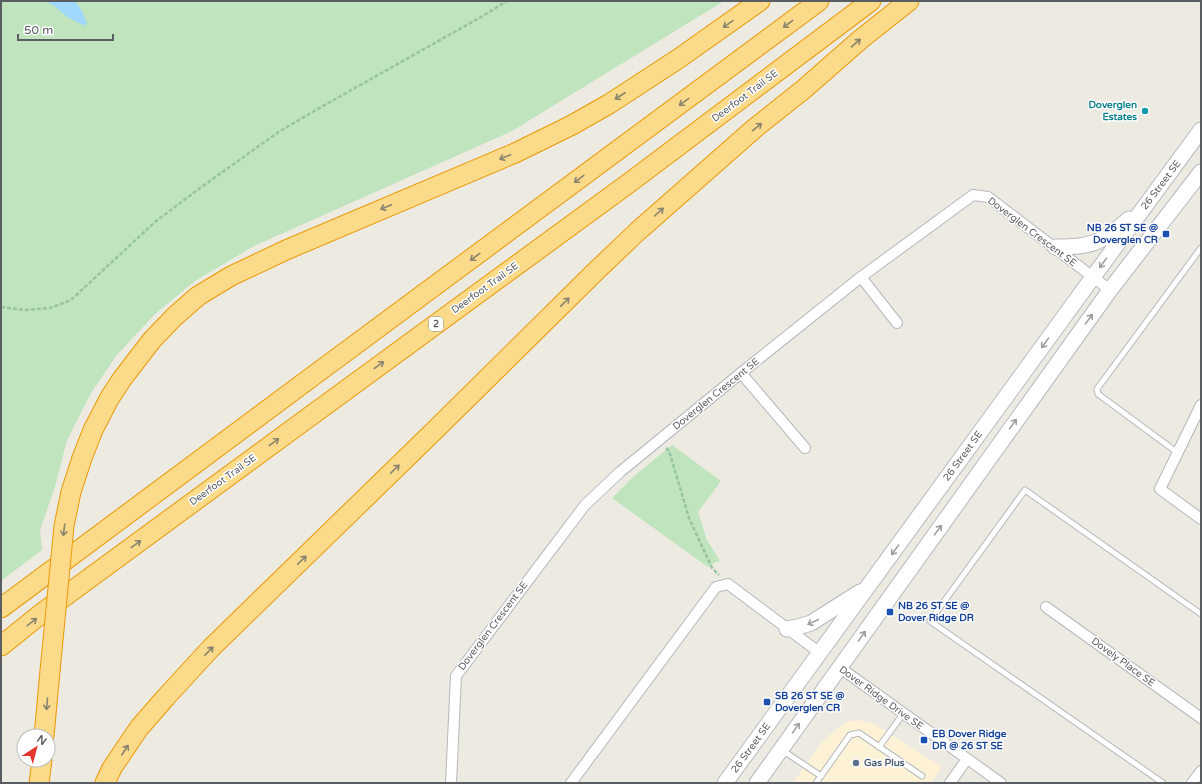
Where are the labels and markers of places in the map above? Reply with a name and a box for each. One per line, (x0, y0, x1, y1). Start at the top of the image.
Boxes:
place label: Doverglen Estates (1089, 99, 1137, 123)
marker: Doverglen Estates (1140, 106, 1150, 116)
place label: NB 26 ST SE @ Doverglen CR (1087, 222, 1158, 246)
marker: NB 26 ST SE @ Doverglen CR (1161, 229, 1171, 239)
place label: NB 26 ST SE @ Dover Ridge DR (898, 600, 974, 624)
marker: NB 26 ST SE @ Dover Ridge DR (885, 607, 895, 617)
place label: SB 26 ST SE @ Doverglen CR (775, 690, 844, 714)
marker: SB 26 ST SE @ Doverglen CR (762, 697, 772, 707)
place label: EB Dover Ridge DR @ 26 ST SE (932, 728, 1007, 752)
marker: EB Dover Ridge DR @ 26 ST SE (919, 735, 929, 745)
place label: Gas Plus (864, 757, 905, 769)
marker: Gas Plus (851, 758, 861, 768)

